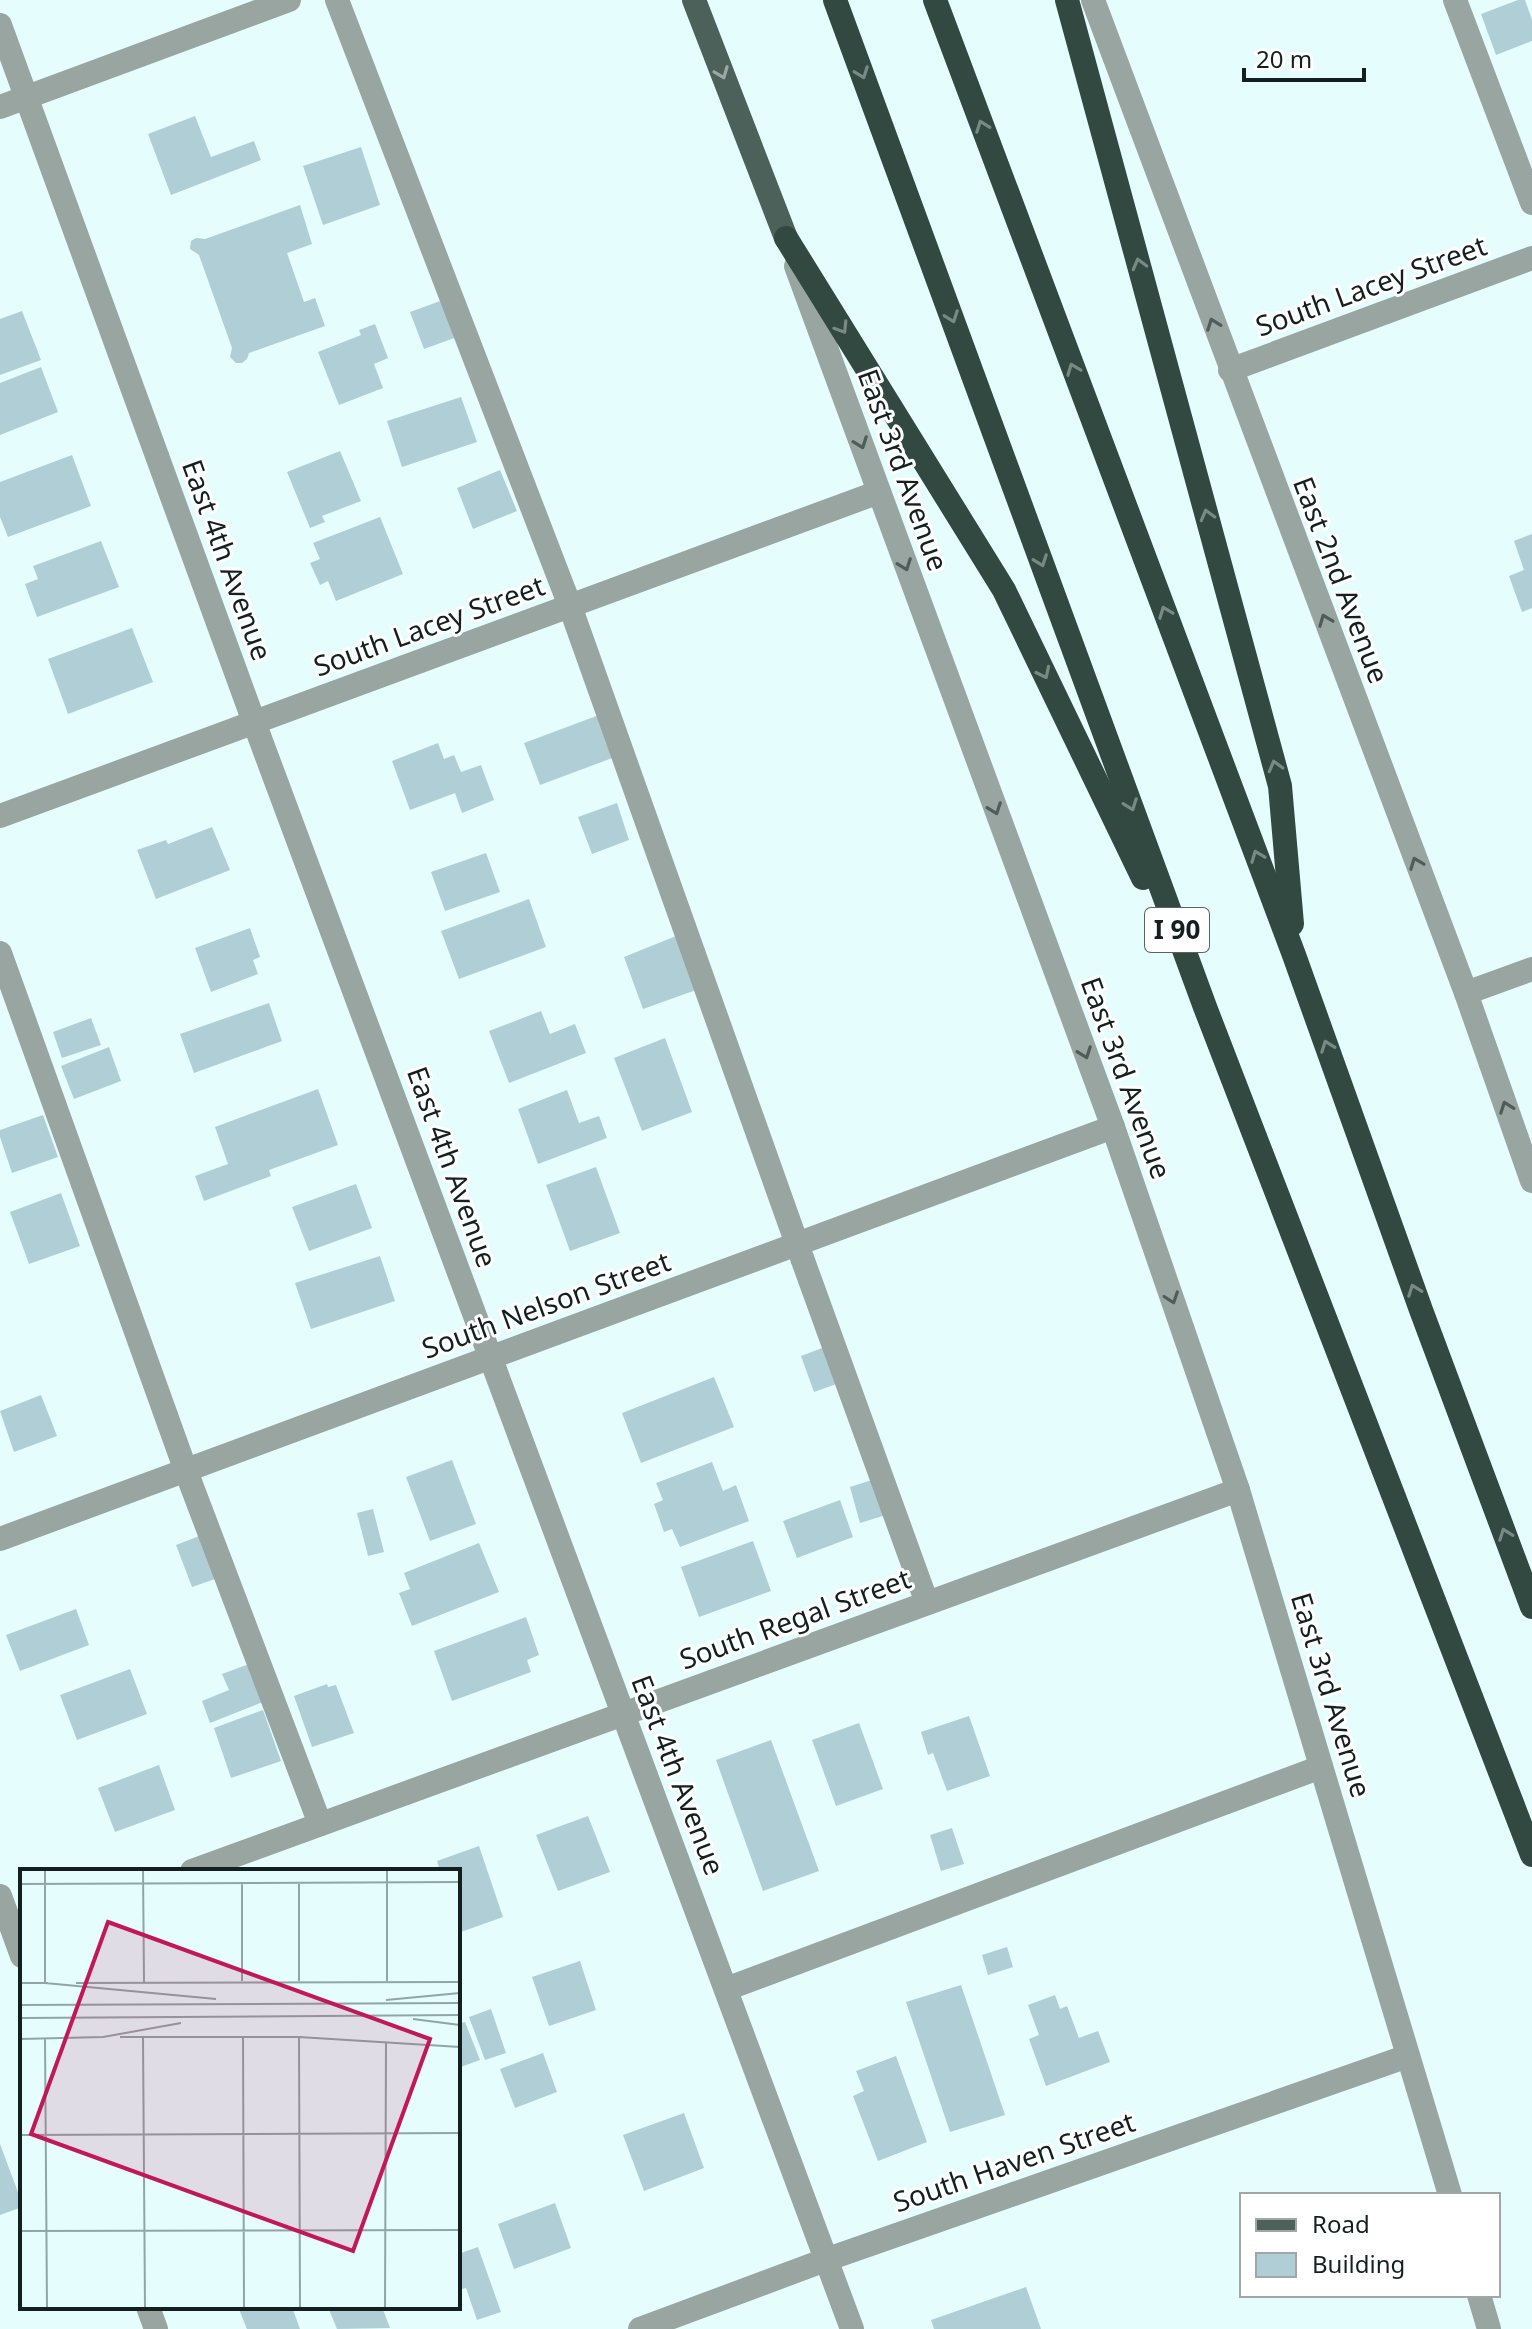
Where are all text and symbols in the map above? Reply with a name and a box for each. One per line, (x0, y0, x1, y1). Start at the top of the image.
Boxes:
scale bar (1244, 32, 1364, 82)
text: 20 m (1256, 42, 1312, 75)
one-way arrow (712, 65, 729, 79)
one-way arrow (852, 65, 869, 79)
one-way arrow (975, 120, 992, 134)
street label: South Lacey Street (1250, 226, 1491, 344)
one-way arrow (1131, 258, 1148, 272)
one-way arrow (942, 309, 959, 323)
one-way arrow (1206, 318, 1223, 332)
one-way arrow (832, 319, 848, 334)
one-way arrow (1067, 363, 1083, 377)
street label: East 3rd Avenue (850, 364, 958, 576)
one-way arrow (851, 435, 868, 449)
street label: East 4th Avenue (174, 454, 282, 665)
street label: East 2nd Avenue (1285, 471, 1399, 688)
one-way arrow (1199, 509, 1216, 523)
one-way arrow (1031, 554, 1048, 568)
one-way arrow (896, 557, 912, 571)
street label: South Lacey Street (308, 566, 549, 684)
one-way arrow (1158, 606, 1175, 620)
one-way arrow (1318, 614, 1335, 628)
one-way arrow (1034, 665, 1050, 679)
one-way arrow (1268, 760, 1284, 774)
one-way arrow (1121, 798, 1138, 812)
one-way arrow (986, 801, 1002, 815)
one-way arrow (1250, 850, 1267, 864)
one-way arrow (1409, 857, 1426, 871)
road number: I 90 (1145, 908, 1209, 952)
street label: East 3rd Avenue (1073, 972, 1181, 1184)
one-way arrow (1320, 1039, 1336, 1053)
one-way arrow (1075, 1045, 1092, 1059)
street label: East 4th Avenue (399, 1061, 507, 1272)
one-way arrow (1499, 1101, 1516, 1115)
street label: South Nelson Street (416, 1241, 675, 1367)
one-way arrow (1408, 1284, 1424, 1298)
one-way arrow (1162, 1290, 1178, 1304)
one-way arrow (1498, 1528, 1515, 1542)
street label: South Regal Street (674, 1559, 915, 1677)
street label: East 3rd Avenue (1283, 1588, 1381, 1802)
street label: East 4th Avenue (623, 1669, 734, 1880)
inset map (20, 1869, 460, 2309)
street label: South Haven Street (888, 2102, 1140, 2220)
legend (1240, 2193, 1500, 2297)
text: Road (1312, 2207, 1370, 2240)
text: Building (1312, 2247, 1405, 2280)

